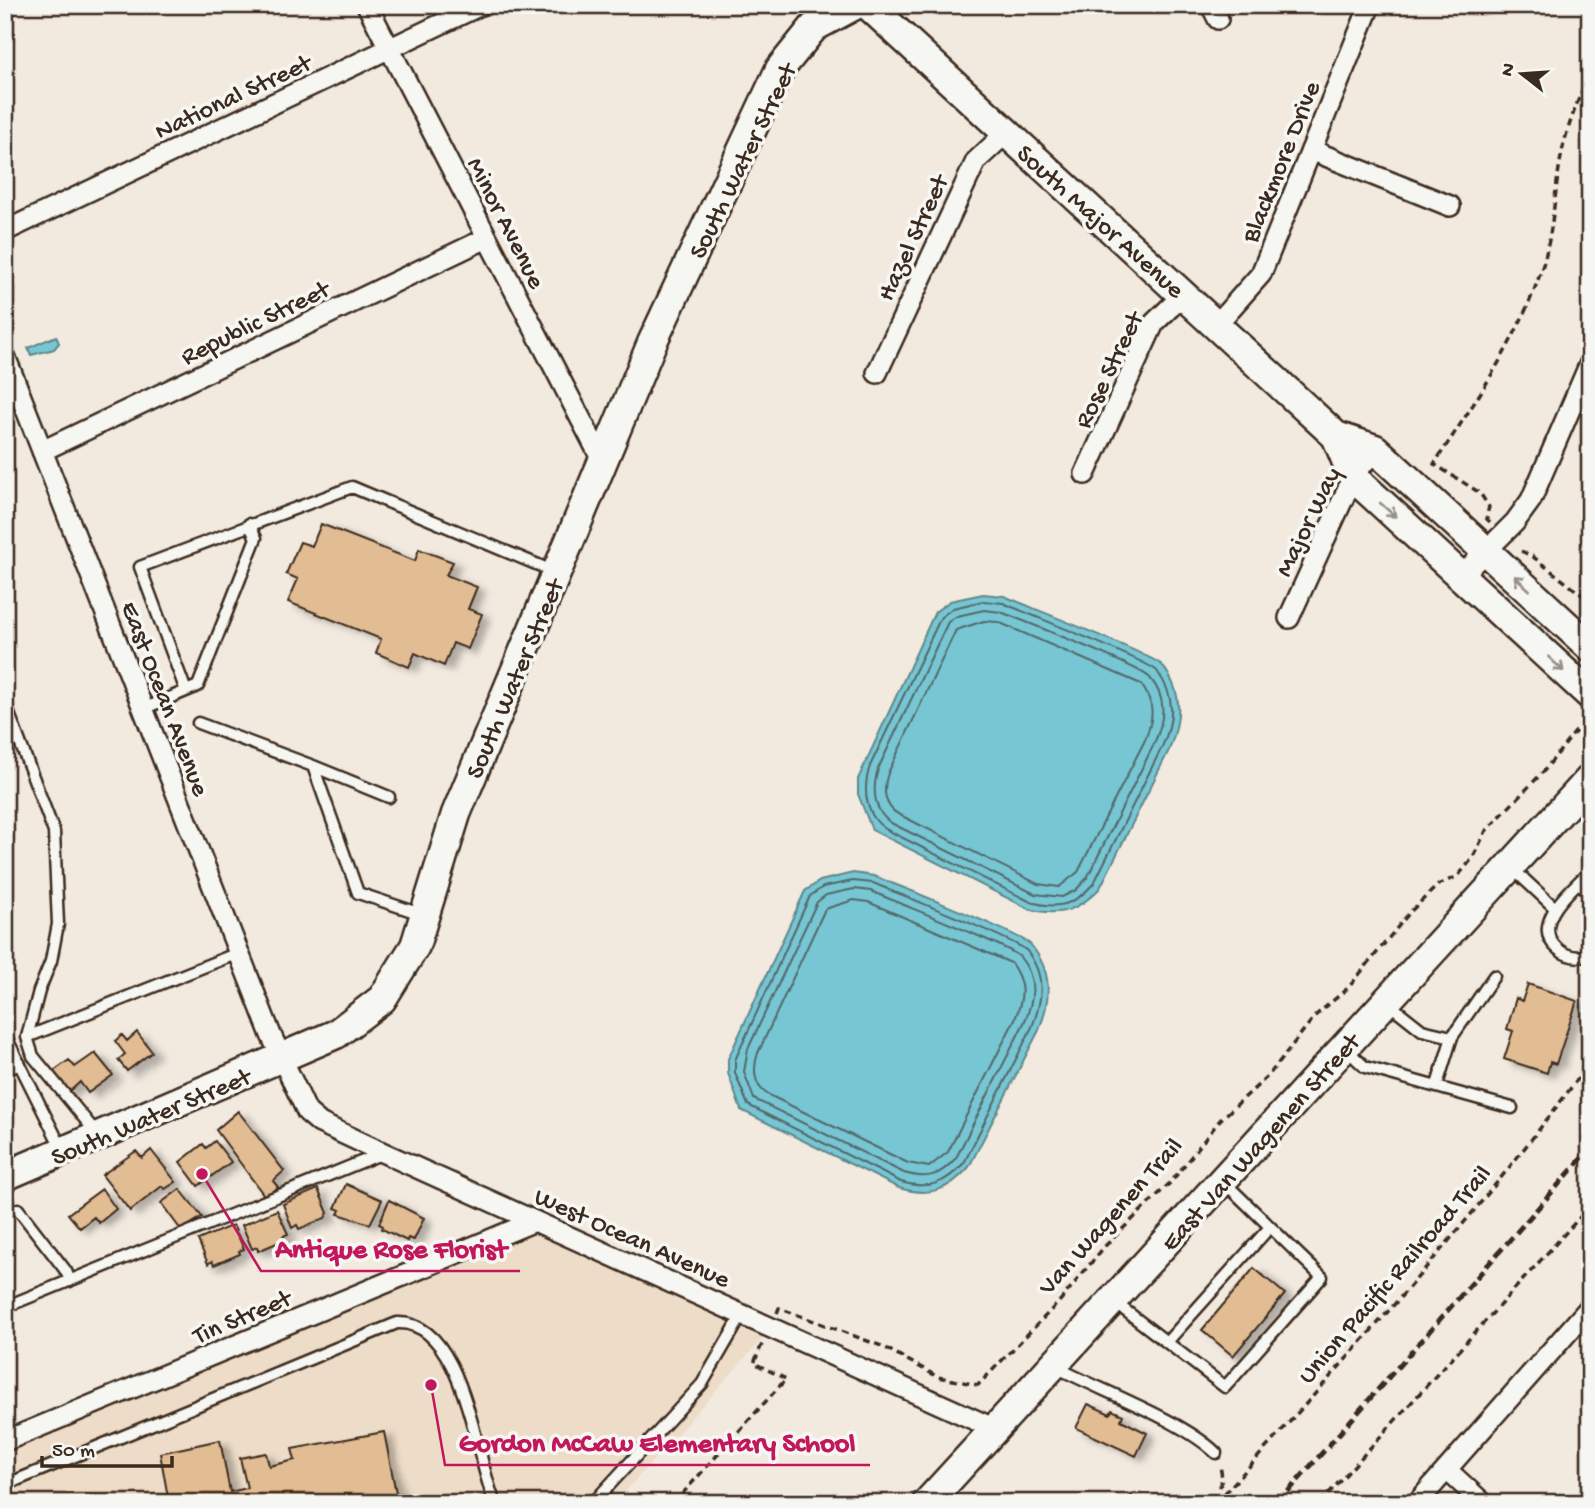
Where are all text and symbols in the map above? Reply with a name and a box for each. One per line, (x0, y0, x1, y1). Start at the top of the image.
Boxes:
north arrow (1486, 38, 1556, 108)
street label: National Street (151, 48, 319, 149)
street label: South Water Street (684, 57, 807, 265)
text: N (1496, 61, 1522, 79)
street label: Blackmore Drive (1236, 77, 1330, 249)
street label: South Major Avenue (1009, 140, 1190, 307)
street label: Minor Avenue (458, 153, 551, 295)
street label: Hazel Street (872, 169, 959, 307)
street label: Republic Street (177, 275, 337, 374)
street label: Rose Street (1070, 306, 1154, 434)
street label: Major Way (1270, 463, 1350, 583)
one-way arrow (1379, 501, 1396, 518)
street label: South Water Street (461, 573, 574, 784)
one-way arrow (1514, 575, 1531, 592)
street label: East Ocean Avenue (111, 598, 214, 802)
one-way arrow (1547, 655, 1564, 672)
street label: East Van Wagenen Street (1156, 1027, 1370, 1259)
street label: South Water Street (47, 1062, 258, 1175)
street label: Van Wagenen Trail (1033, 1133, 1191, 1304)
street label: Union Pacific Railroad Trail (1293, 1160, 1500, 1392)
street label: West Ocean Avenue (529, 1183, 734, 1297)
callout: Antique Rose Florist (261, 1222, 520, 1271)
text: Antique Rose Florist (274, 1235, 509, 1268)
street label: Tin Street (187, 1284, 299, 1354)
callout: Gordon McCaw Elementary School (445, 1416, 870, 1465)
scale bar (42, 1424, 172, 1468)
text: Gordon McCaw Elementary School (459, 1429, 855, 1462)
text: 50 m (52, 1440, 95, 1465)

